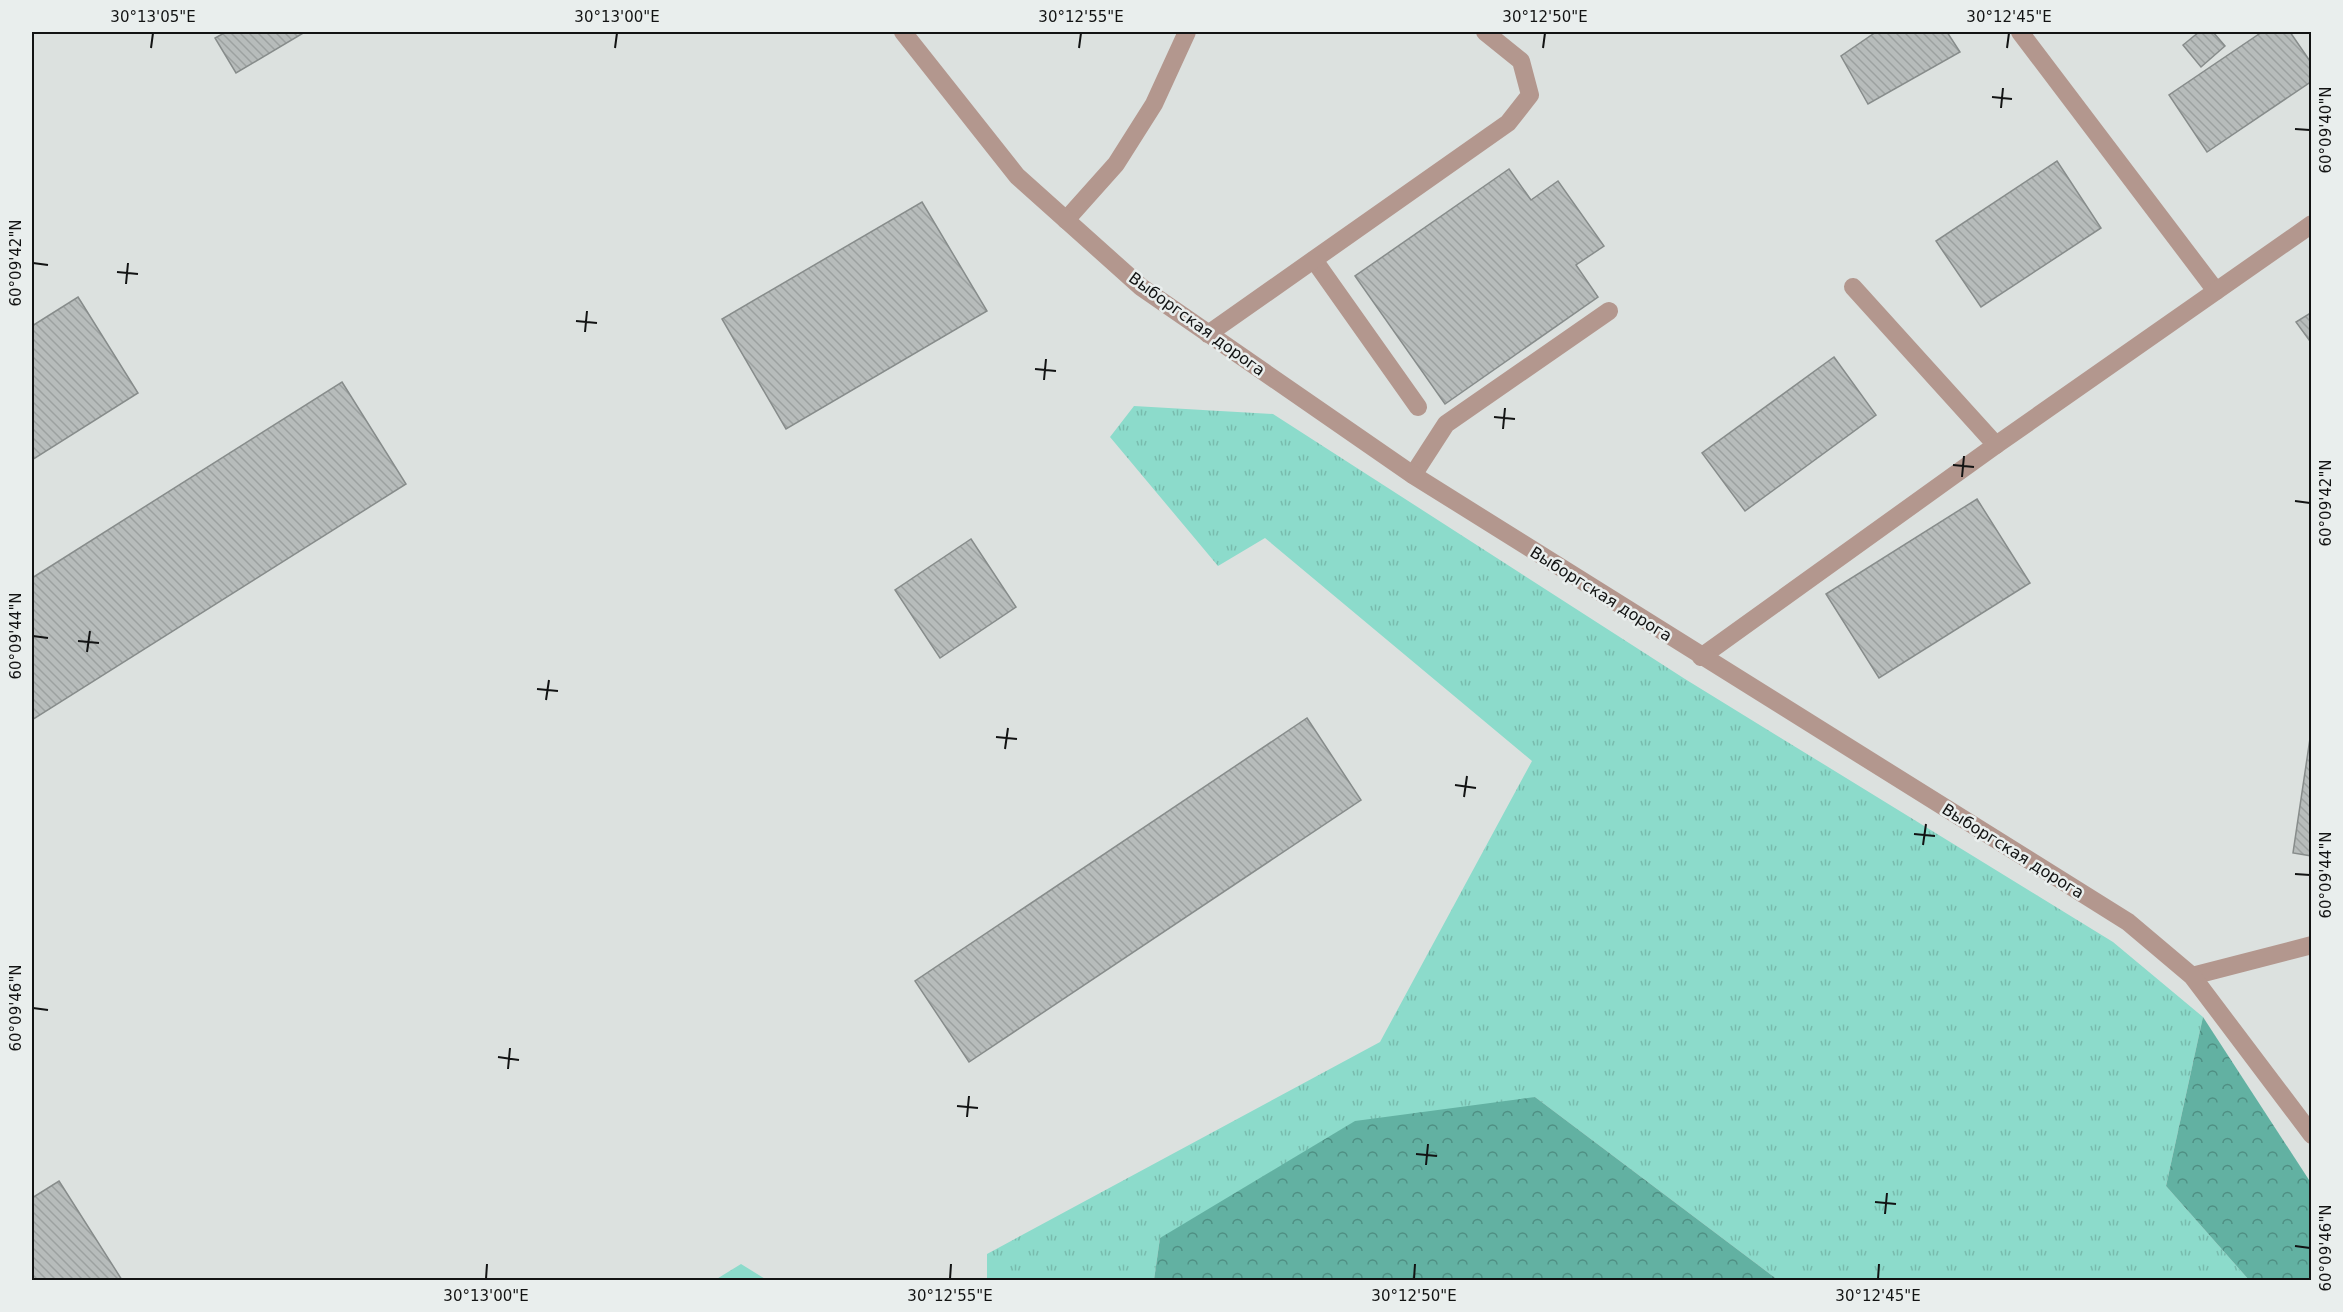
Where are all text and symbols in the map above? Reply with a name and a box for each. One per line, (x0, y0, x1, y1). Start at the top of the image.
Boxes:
text: 30°13'05"E (110, 8, 196, 26)
text: 30°13'00"E (574, 8, 660, 26)
text: 30°12'55"E (1038, 8, 1124, 26)
text: 30°12'50"E (1502, 8, 1588, 26)
text: 30°12'45"E (1966, 8, 2052, 26)
text: 60°09'40"N (2317, 86, 2335, 174)
text: 60°09'42"N (7, 219, 25, 307)
street label: Выборгская дорога (1125, 268, 1269, 380)
text: 60°09'42"N (2317, 459, 2335, 547)
street label: Выборгская дорога (1527, 543, 1675, 645)
text: 60°09'44"N (7, 592, 25, 680)
street label: Выборгская дорога (1939, 800, 2087, 902)
text: 60°09'44"N (2317, 831, 2335, 919)
text: 60°09'46"N (7, 964, 25, 1052)
text: 60°09'46"N (2317, 1204, 2335, 1292)
text: 30°13'00"E (443, 1287, 529, 1305)
text: 30°12'55"E (907, 1287, 993, 1305)
text: 30°12'50"E (1371, 1287, 1457, 1305)
text: 30°12'45"E (1835, 1287, 1921, 1305)

